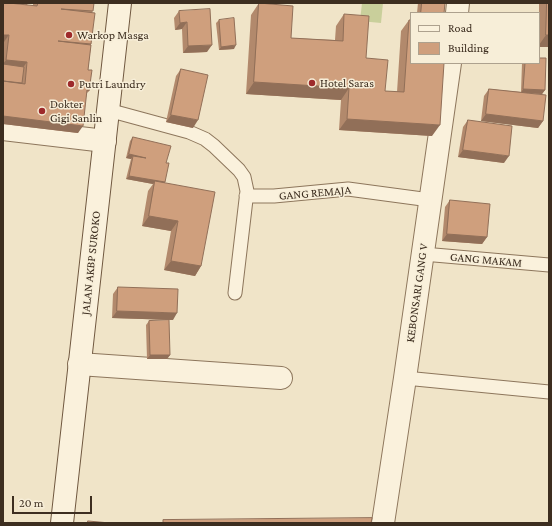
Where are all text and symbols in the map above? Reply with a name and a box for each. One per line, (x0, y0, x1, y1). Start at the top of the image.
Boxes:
legend (410, 12, 540, 64)
text: Road (448, 21, 472, 35)
place label: Warkop Masga (77, 28, 149, 42)
marker: Warkop Masga (64, 30, 74, 40)
text: Building (448, 41, 489, 55)
place label: Hotel Saras (320, 76, 374, 90)
place label: Putri Laundry (79, 77, 146, 91)
marker: Hotel Saras (307, 78, 317, 88)
marker: Putri Laundry (66, 79, 76, 89)
place label: Dokter Gigi Sanlin (50, 97, 102, 125)
marker: Dokter Gigi Sanlin (37, 106, 47, 116)
street label: GANG REMAJA (278, 183, 352, 203)
street label: JALAN AKBP SUROKO (78, 210, 104, 316)
street label: KEBONSARI GANG V (403, 243, 431, 343)
street label: GANG MAKAM (449, 250, 523, 270)
scale bar (14, 488, 94, 514)
text: 20 m (19, 496, 43, 510)

